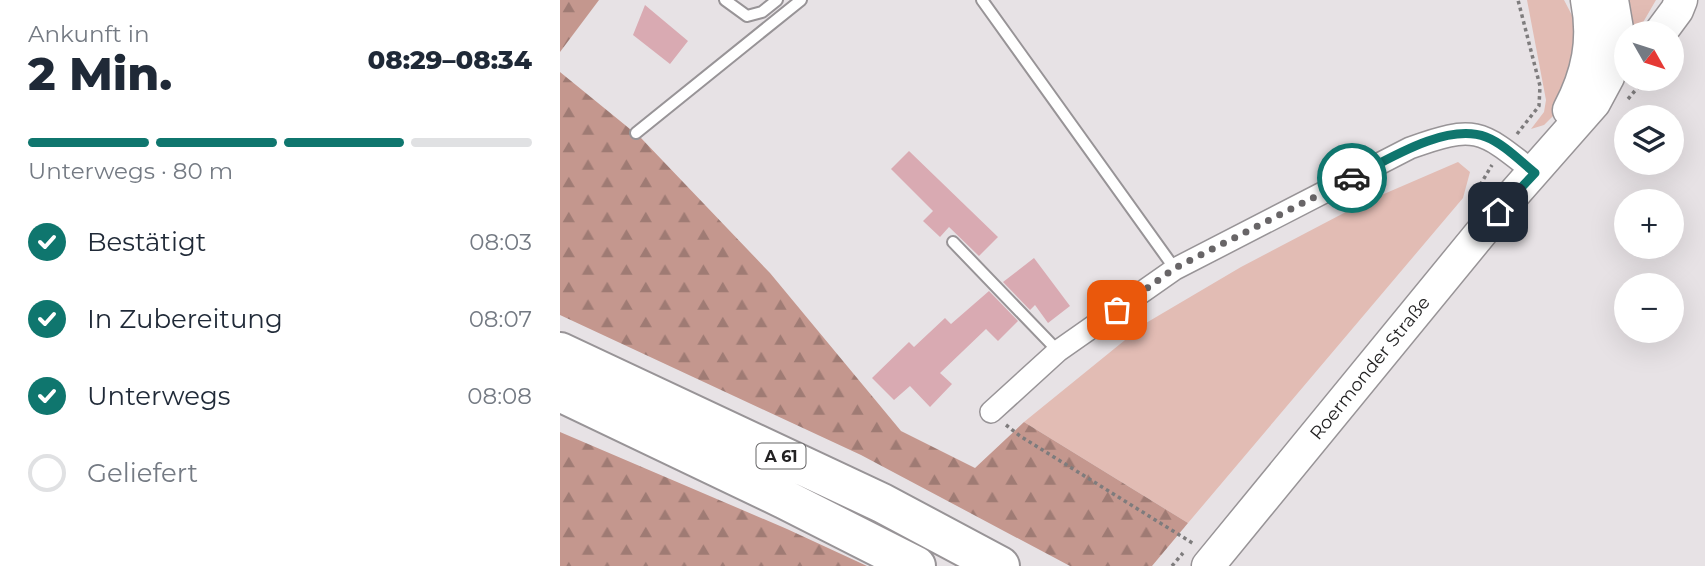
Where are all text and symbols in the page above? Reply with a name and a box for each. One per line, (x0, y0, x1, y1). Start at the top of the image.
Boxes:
text: Ankunft in (28, 20, 149, 48)
north arrow (1614, 21, 1684, 91)
map controls (1614, 21, 1684, 343)
text: 08:29–08:34 (367, 44, 532, 76)
text: 2 Min. (28, 45, 172, 102)
button: layers (1614, 105, 1684, 175)
courier (1317, 143, 1387, 213)
text: Unterwegs · 80 m (28, 157, 233, 185)
icon: car (1333, 159, 1371, 197)
pin (1468, 182, 1528, 242)
button: + (1614, 189, 1684, 259)
icon: home (1479, 193, 1517, 231)
icon: check (28, 223, 66, 261)
text: Bestätigt (87, 226, 206, 258)
text: 08:03 (469, 228, 532, 256)
button: − (1614, 273, 1684, 343)
pin (1087, 280, 1147, 340)
icon: bag (1098, 291, 1136, 329)
street label: Roermonder Straße (1305, 292, 1435, 444)
icon: check (28, 300, 66, 338)
text: In Zubereitung (87, 303, 283, 335)
text: 08:07 (469, 305, 532, 333)
icon: check (28, 377, 66, 415)
text: Unterwegs (87, 380, 230, 412)
text: 08:08 (467, 382, 532, 410)
road number: A 61 (756, 444, 806, 468)
text: Geliefert (87, 457, 198, 489)

